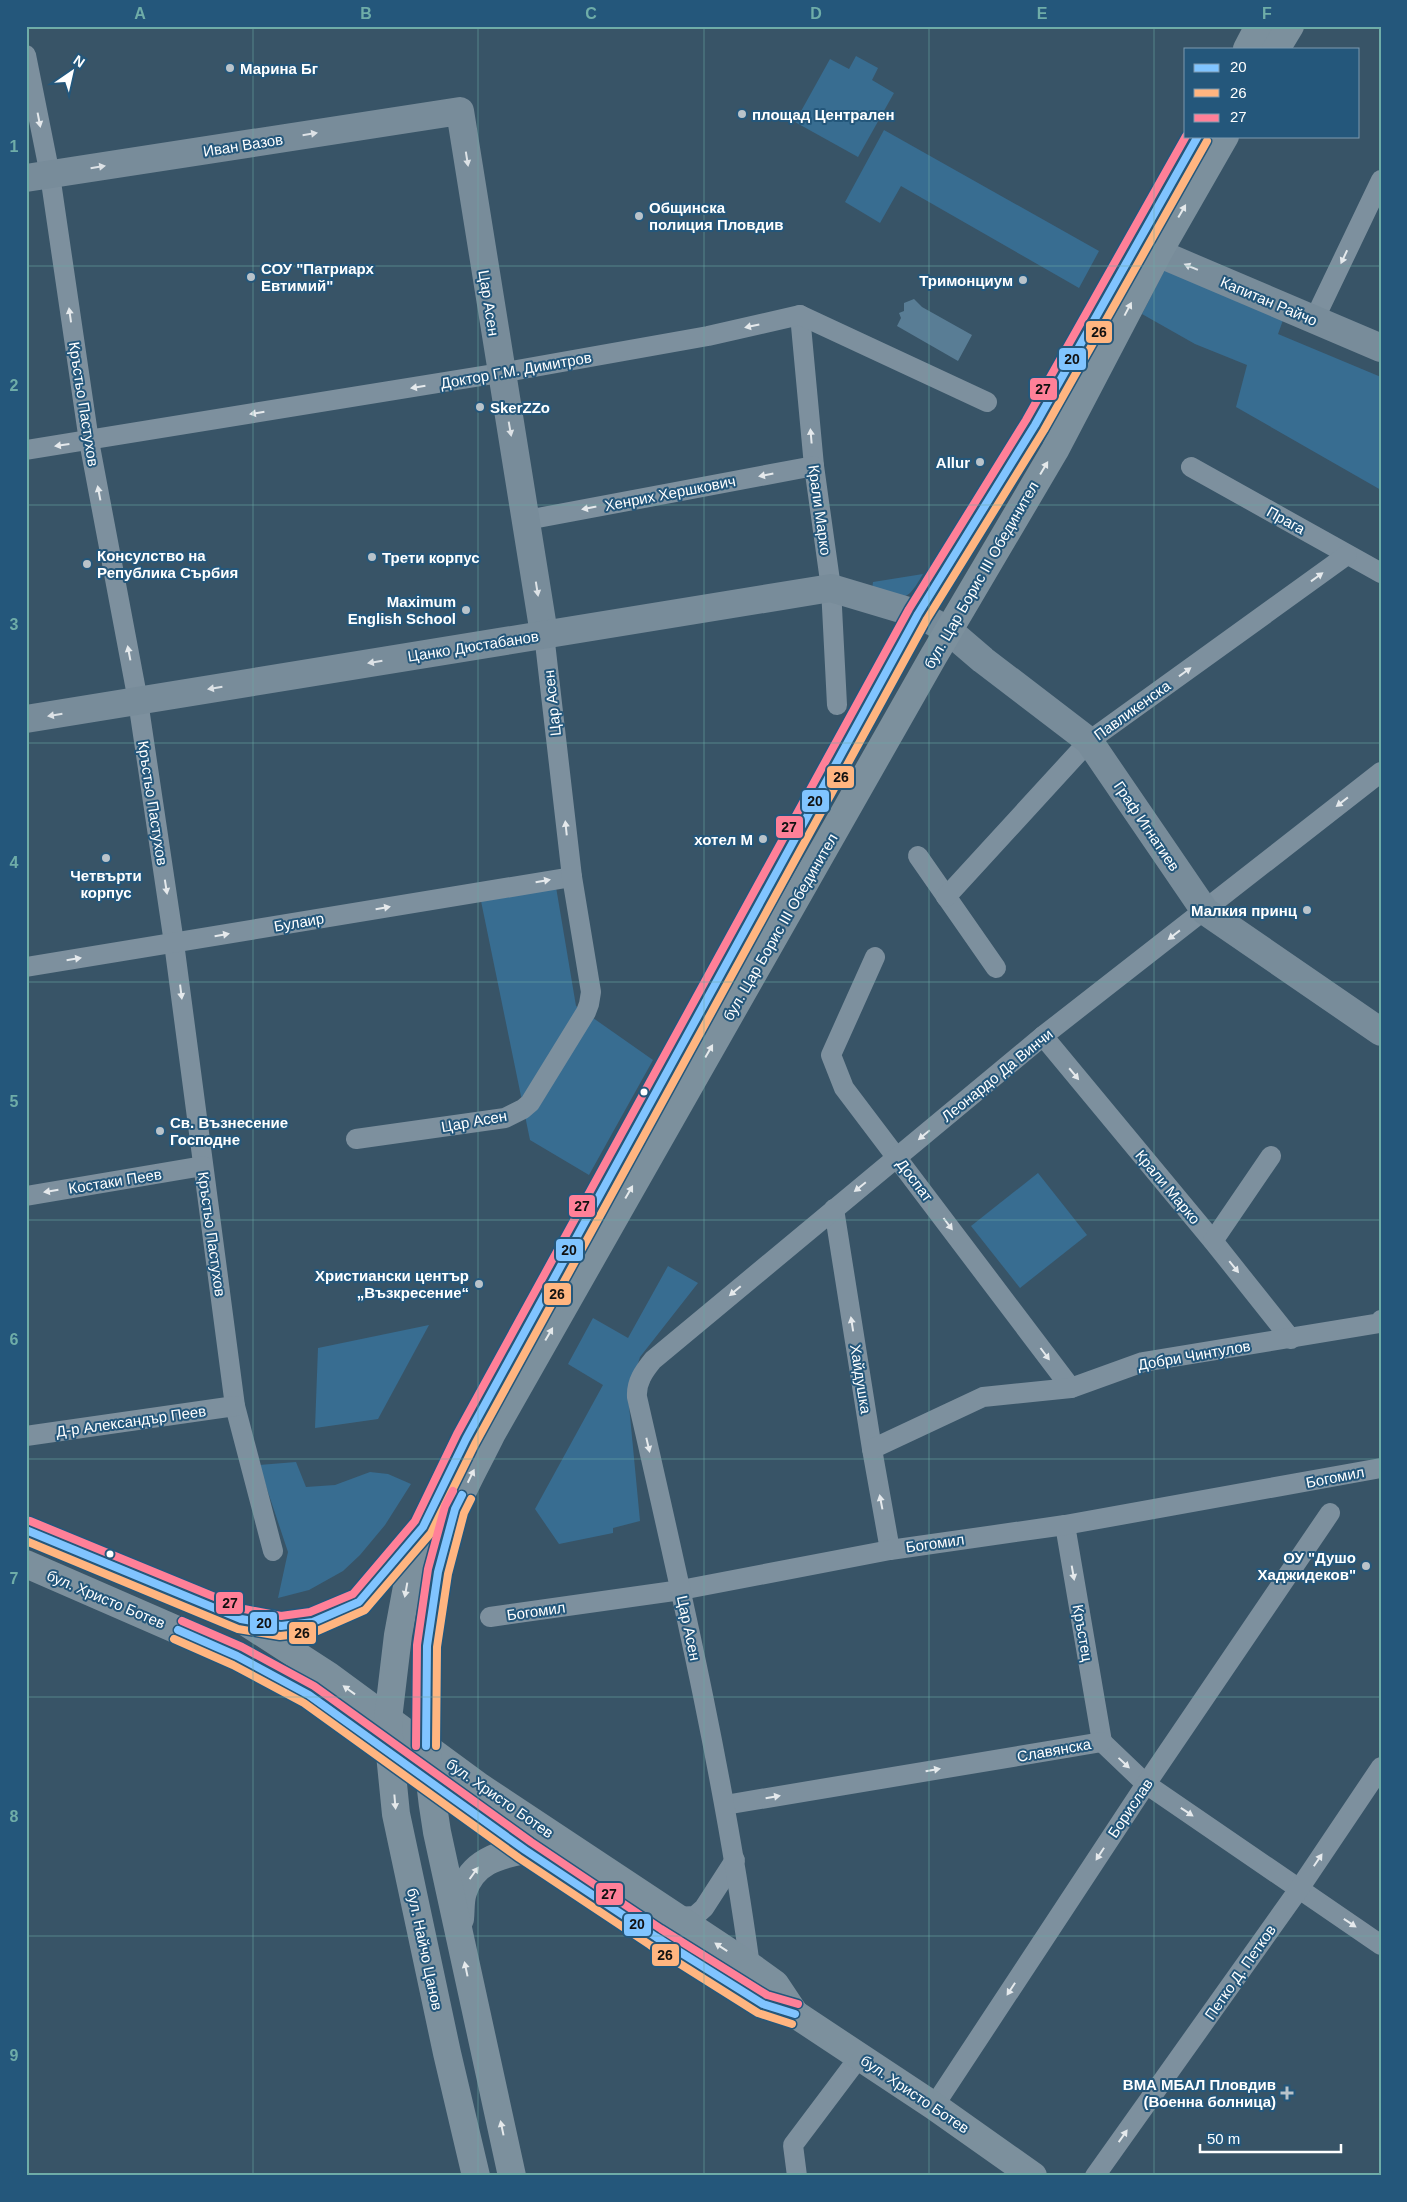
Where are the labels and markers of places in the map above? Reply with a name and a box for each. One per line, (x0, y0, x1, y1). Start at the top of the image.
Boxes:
place label: Марина Бг (240, 60, 318, 77)
marker: Марина Бг (224, 62, 236, 74)
place label: площад Централен (752, 106, 895, 123)
marker: площад Централен (736, 108, 748, 120)
place label: Общинска полиция Пловдив (649, 199, 783, 233)
marker: Общинска полиция Пловдив (633, 210, 645, 222)
place label: СОУ "Патриарх Евтимий" (261, 260, 375, 294)
marker: СОУ "Патриарх Евтимий" (245, 271, 257, 283)
place label: Тримонциум (919, 272, 1013, 289)
marker: Тримонциум (1017, 274, 1029, 286)
place label: SkerZZo (490, 399, 550, 416)
marker: SkerZZo (474, 401, 486, 413)
place label: Allur (936, 454, 970, 471)
marker: Allur (974, 456, 986, 468)
place label: Консулство на Република Сърбия (97, 547, 238, 581)
place label: Трети корпус (382, 549, 480, 566)
marker: Трети корпус (366, 551, 378, 563)
marker: Консулство на Република Сърбия (81, 558, 93, 570)
place label: Maximum English School (348, 593, 456, 627)
marker: Maximum English School (460, 604, 472, 616)
place label: хотел М (694, 831, 753, 848)
marker: хотел М (757, 833, 769, 845)
marker: Четвърти корпус (100, 852, 112, 864)
place label: Четвърти корпус (70, 867, 142, 901)
place label: Малкия принц (1191, 902, 1298, 919)
marker: Малкия принц (1301, 904, 1313, 916)
unlabelled marker (639, 1087, 649, 1097)
place label: Св. Възнесение Господне (170, 1114, 288, 1148)
marker: Св. Възнесение Господне (154, 1125, 166, 1137)
place label: Христиански център „Възкресение“ (315, 1267, 469, 1301)
marker: Христиански център „Възкресение“ (473, 1278, 485, 1290)
unlabelled marker (105, 1549, 115, 1559)
place label: ОУ "Душо Хаджидеков" (1258, 1549, 1356, 1583)
marker: ОУ "Душо Хаджидеков" (1360, 1560, 1372, 1572)
place label: ВМА МБАЛ Пловдив (Военна болница) (1123, 2076, 1276, 2110)
marker: ВМА МБАЛ Пловдив (Военна болница) (1280, 2086, 1294, 2100)

